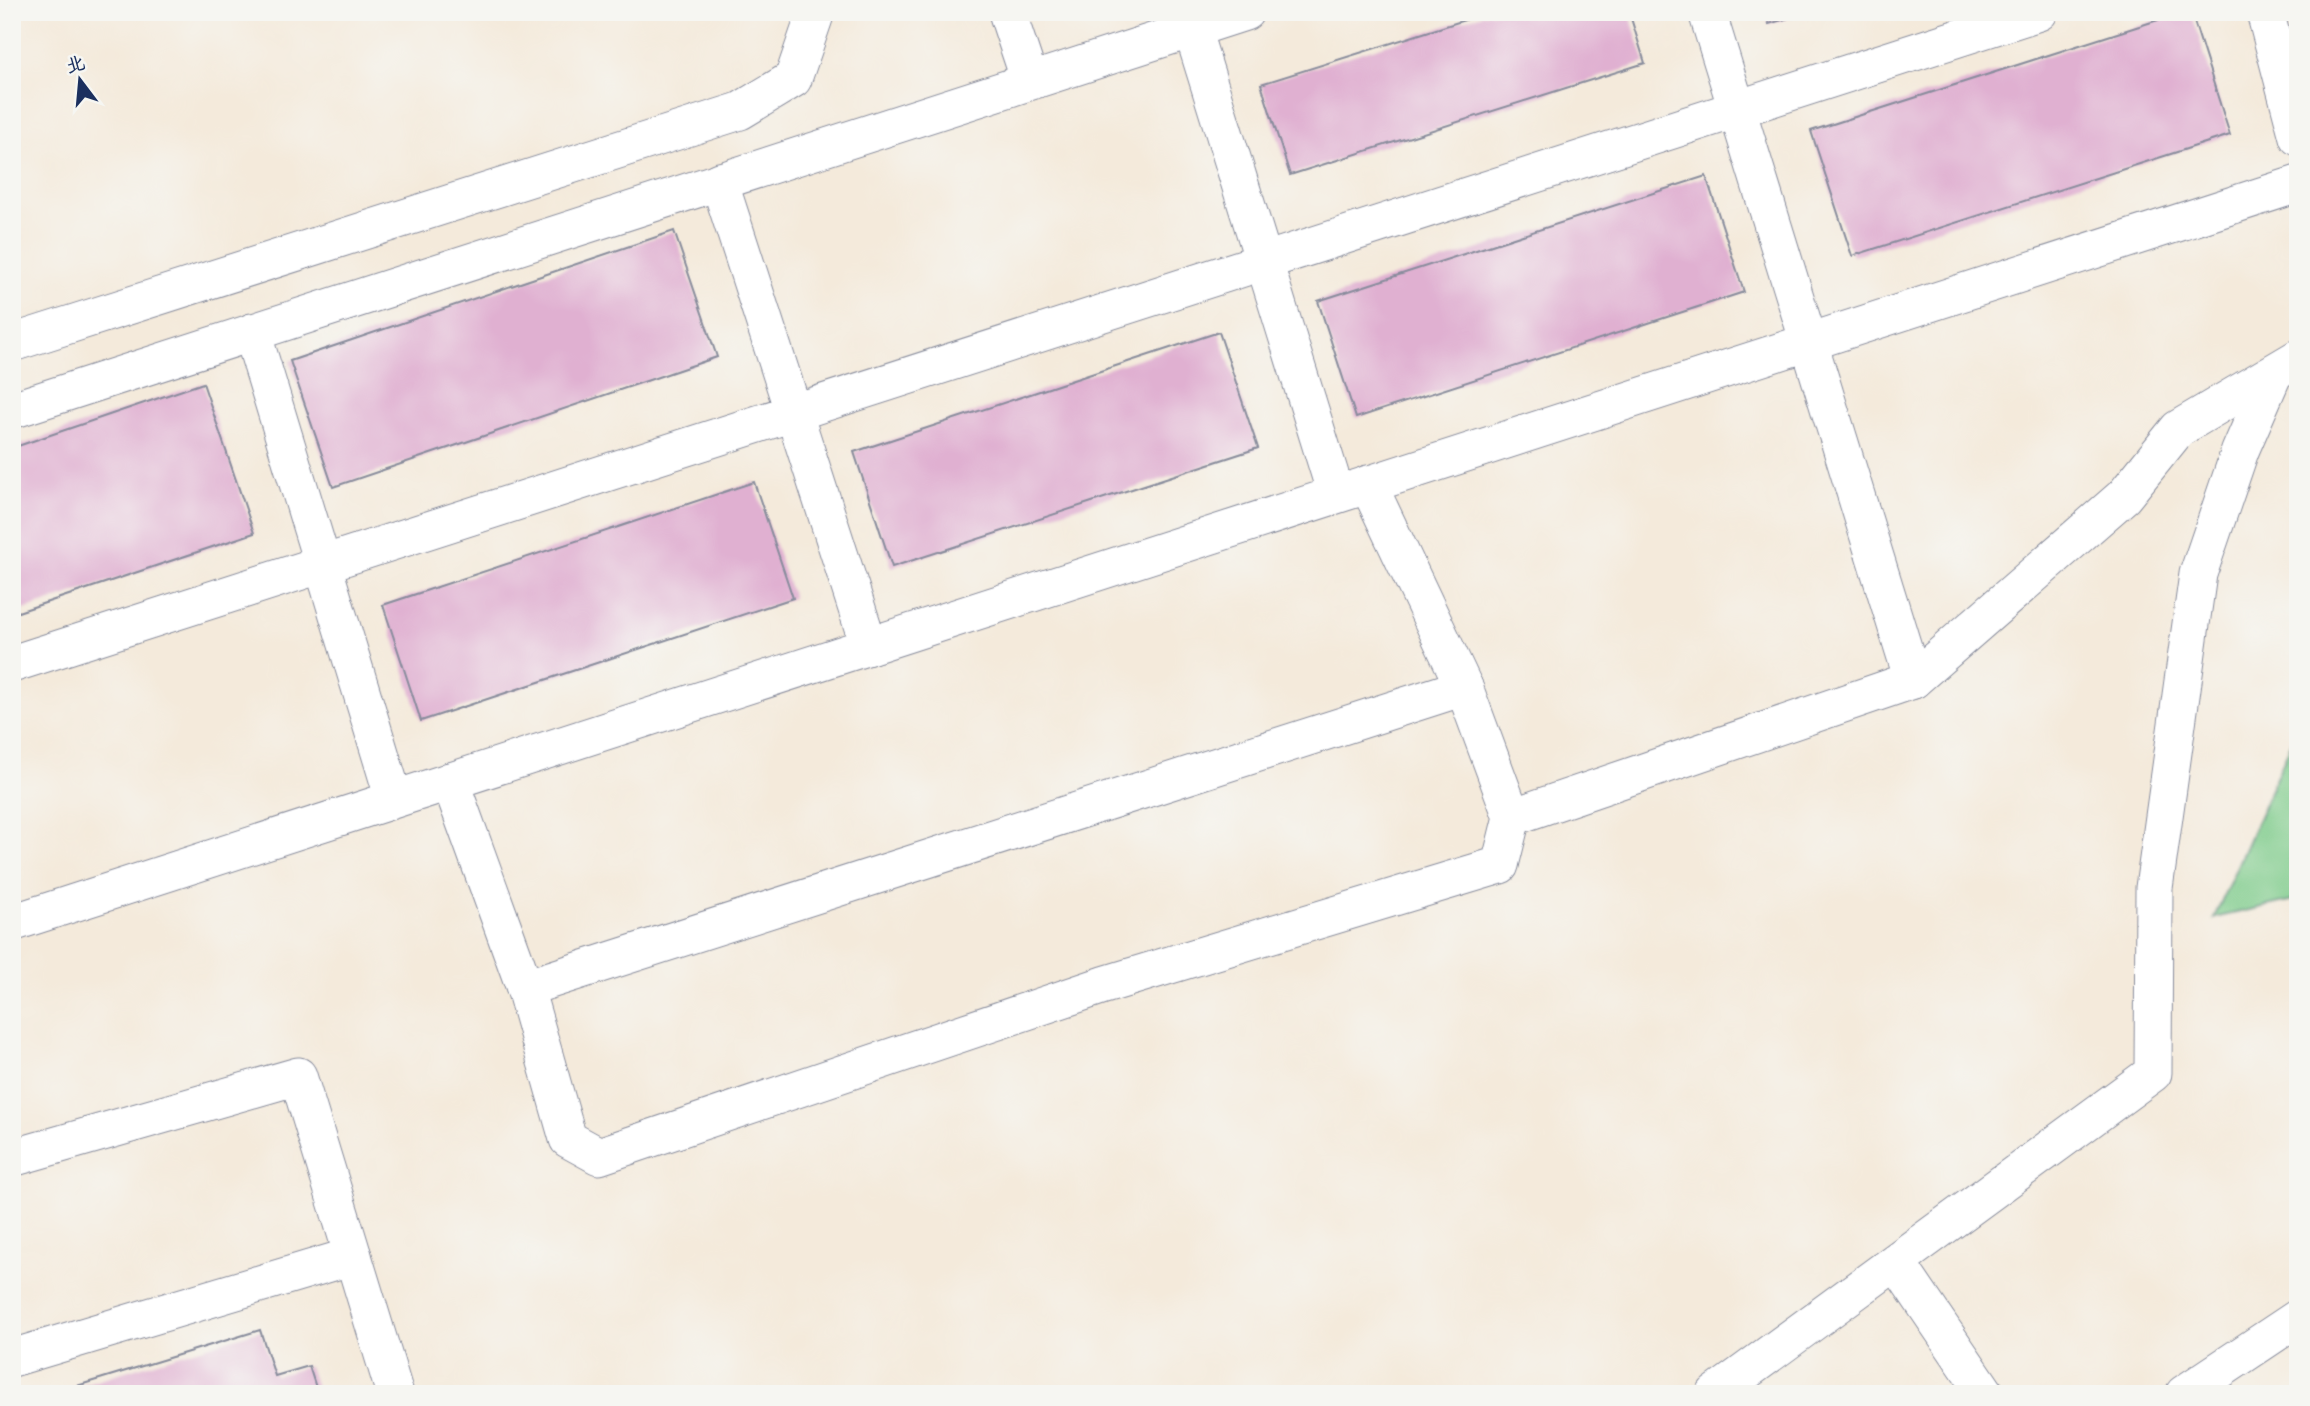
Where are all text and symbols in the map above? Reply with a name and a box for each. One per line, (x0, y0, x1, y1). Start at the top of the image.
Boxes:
north arrow (46, 46, 116, 116)
text: 北 (62, 47, 88, 79)

